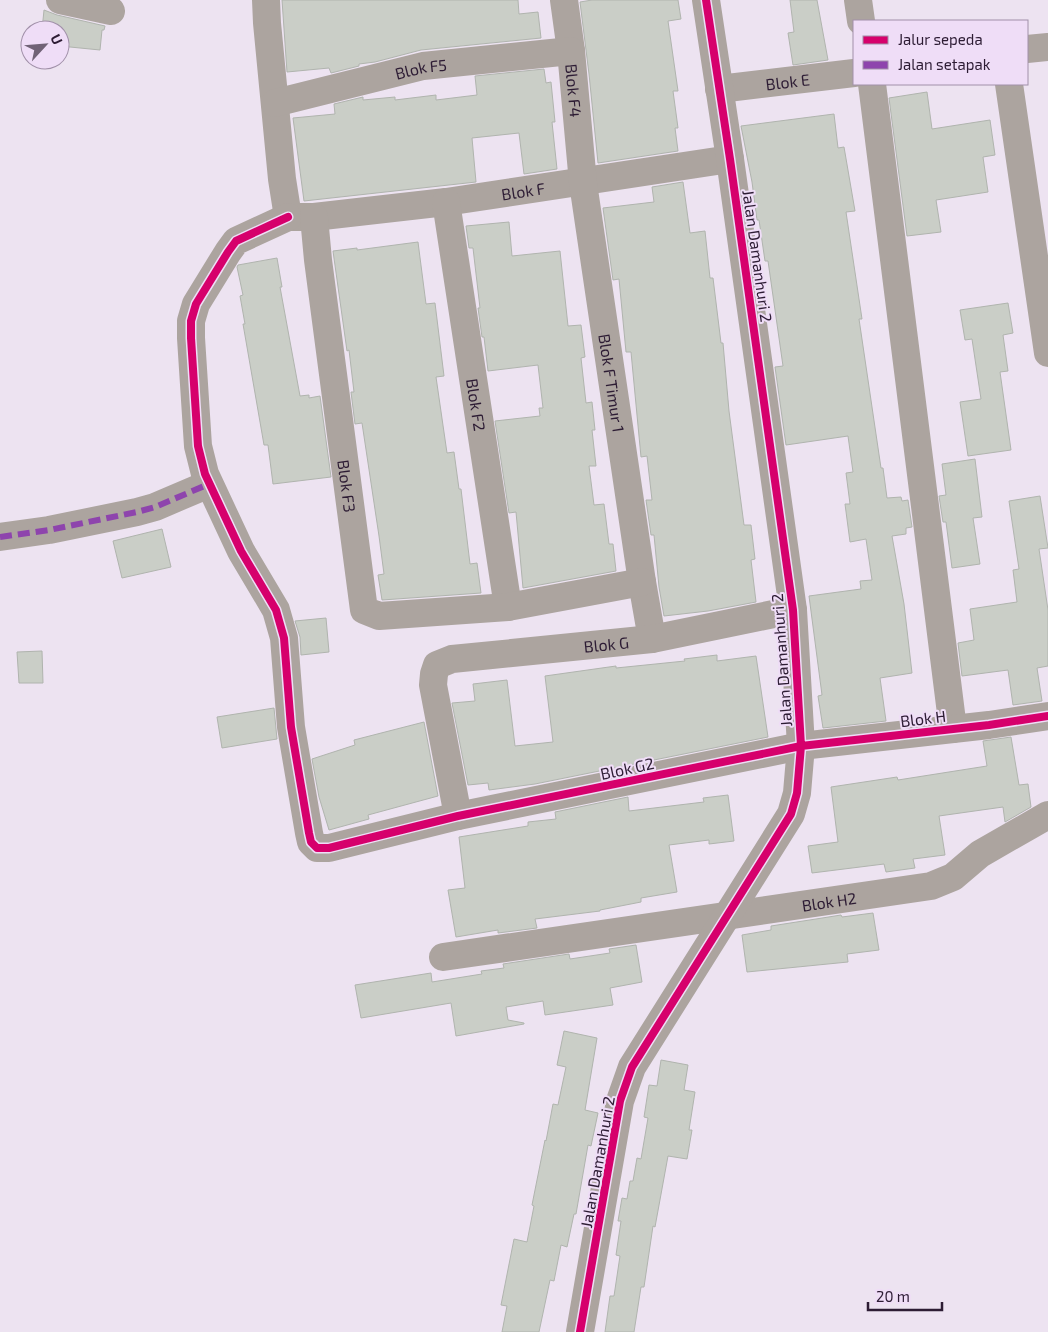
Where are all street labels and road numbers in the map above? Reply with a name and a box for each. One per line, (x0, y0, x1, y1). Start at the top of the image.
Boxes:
street label: Blok F5 (393, 54, 448, 82)
street label: Blok F4 (563, 63, 586, 118)
street label: Blok E (764, 69, 811, 93)
street label: Blok F (500, 178, 547, 203)
street label: Jalan Damanhuri 2 (739, 189, 777, 323)
street label: Blok F Timur 1 (596, 332, 629, 433)
street label: Blok F2 (464, 377, 490, 432)
street label: Blok F3 (335, 458, 361, 513)
street label: Jalan Damanhuri 2 (767, 593, 795, 727)
street label: Blok G (583, 632, 630, 655)
street label: Blok H (899, 706, 947, 730)
street label: Blok G2 (598, 753, 656, 783)
street label: Blok H2 (800, 887, 858, 914)
street label: Jalan Damanhuri 2 (576, 1095, 618, 1229)

